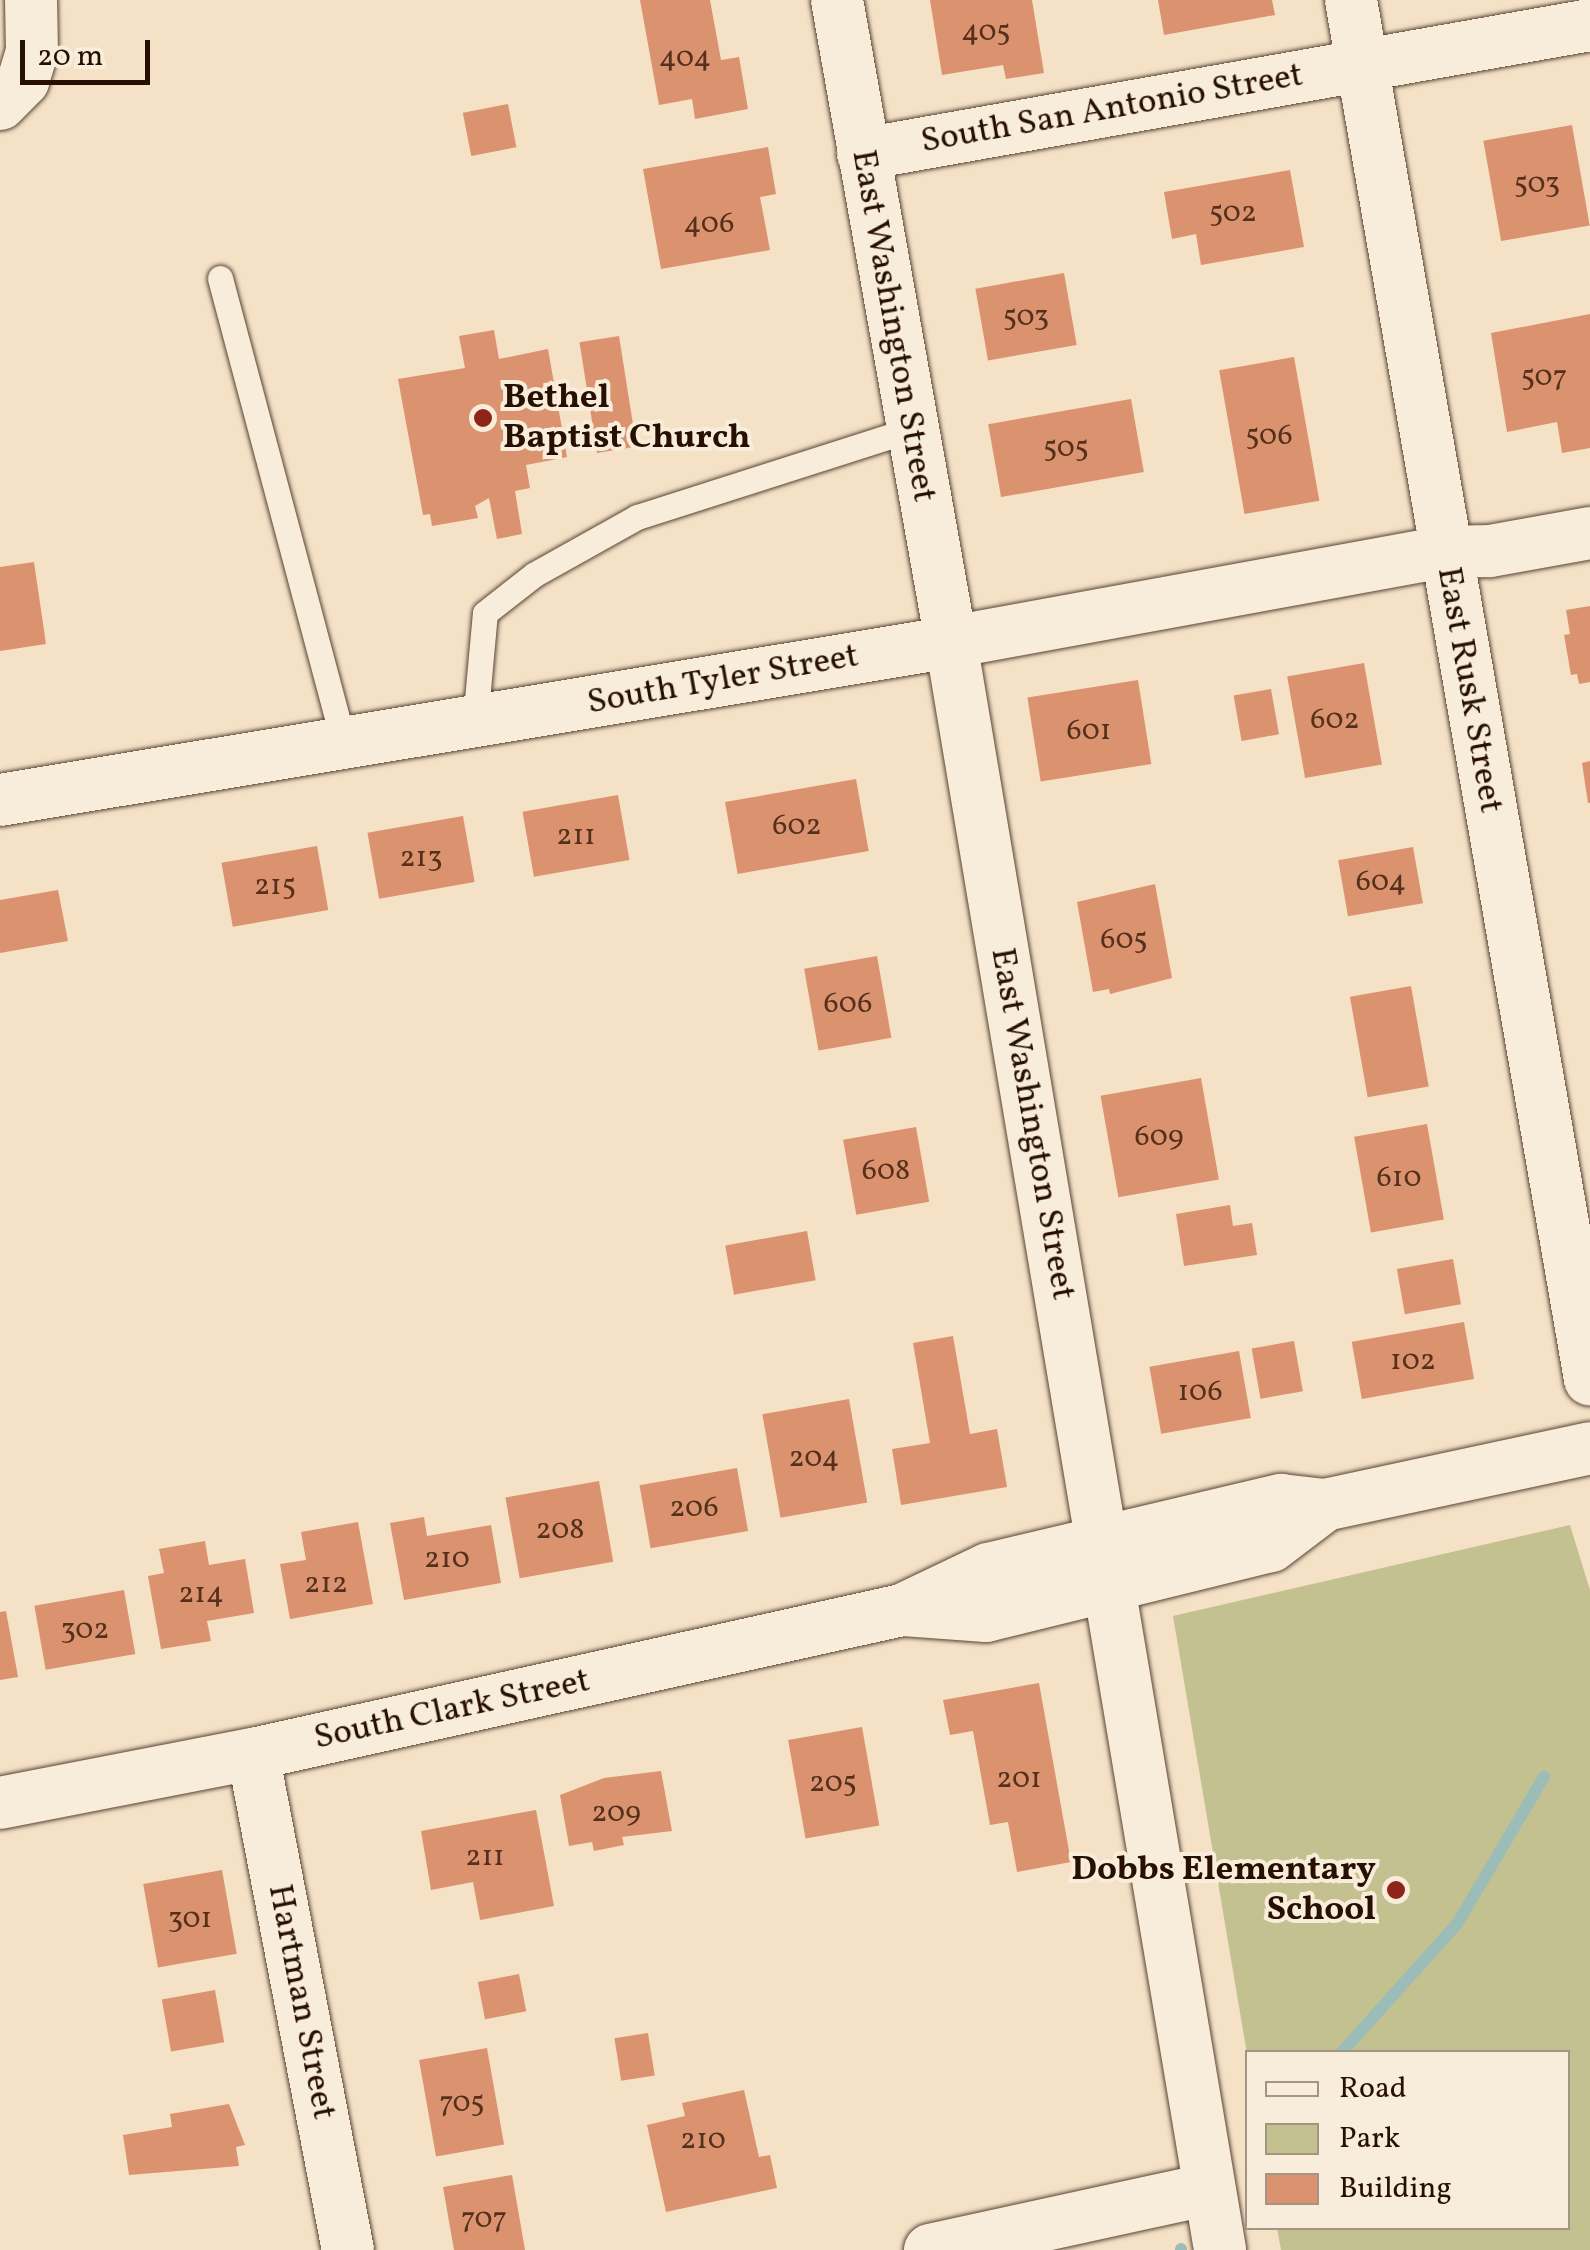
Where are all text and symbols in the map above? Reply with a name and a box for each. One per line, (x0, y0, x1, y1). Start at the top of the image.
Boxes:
house number: 405 (961, 14, 1011, 50)
scale bar (25, 20, 155, 82)
text: 20 m (37, 36, 103, 78)
house number: 404 (659, 40, 711, 76)
street label: South San Antonio Street (918, 55, 1306, 163)
street label: East Washington Street (841, 146, 945, 506)
house number: 503 (1514, 166, 1560, 202)
house number: 502 (1209, 195, 1257, 231)
house number: 406 (684, 206, 734, 242)
house number: 503 (1003, 299, 1049, 335)
house number: 507 (1521, 359, 1567, 395)
place label: Bethel Baptist Church (503, 377, 751, 459)
marker: Bethel Baptist Church (472, 407, 494, 429)
house number: 506 (1245, 418, 1293, 454)
house number: 505 (1043, 430, 1089, 466)
street label: East Rusk Street (1427, 564, 1511, 816)
street label: South Tyler Street (583, 635, 863, 725)
house number: 602 (1310, 702, 1360, 738)
house number: 601 (1067, 713, 1111, 749)
house number: 602 (772, 808, 822, 844)
house number: 211 (556, 818, 596, 854)
house number: 213 (399, 840, 443, 876)
house number: 604 (1356, 864, 1406, 900)
house number: 215 (254, 868, 296, 904)
house number: 605 (1100, 922, 1148, 958)
street label: East Washington Street (980, 944, 1084, 1304)
house number: 606 (824, 986, 872, 1022)
house number: 609 (1134, 1119, 1184, 1155)
house number: 608 (862, 1153, 910, 1189)
house number: 610 (1377, 1160, 1421, 1196)
house number: 102 (1390, 1343, 1436, 1379)
house number: 106 (1177, 1374, 1223, 1410)
house number: 204 (789, 1440, 839, 1476)
house number: 206 (669, 1490, 719, 1526)
house number: 208 (535, 1512, 585, 1548)
house number: 210 (424, 1541, 470, 1577)
house number: 212 (304, 1566, 348, 1602)
house number: 214 (178, 1576, 224, 1612)
house number: 302 (61, 1612, 109, 1648)
street label: South Clark Street (310, 1660, 594, 1760)
house number: 201 (996, 1761, 1042, 1797)
house number: 205 (809, 1765, 857, 1801)
house number: 209 (591, 1795, 641, 1831)
house number: 211 (465, 1839, 505, 1875)
place label: Dobbs Elementary School (1071, 1849, 1376, 1931)
marker: Dobbs Elementary School (1385, 1879, 1407, 1901)
street label: Hartman Street (258, 1881, 344, 2123)
house number: 301 (168, 1901, 212, 1937)
legend (1245, 2050, 1570, 2230)
text: Road (1339, 2068, 1407, 2110)
house number: 705 (439, 2085, 485, 2121)
text: Park (1339, 2118, 1400, 2160)
house number: 210 (680, 2122, 726, 2158)
text: Building (1339, 2168, 1452, 2210)
house number: 707 (461, 2201, 507, 2237)

